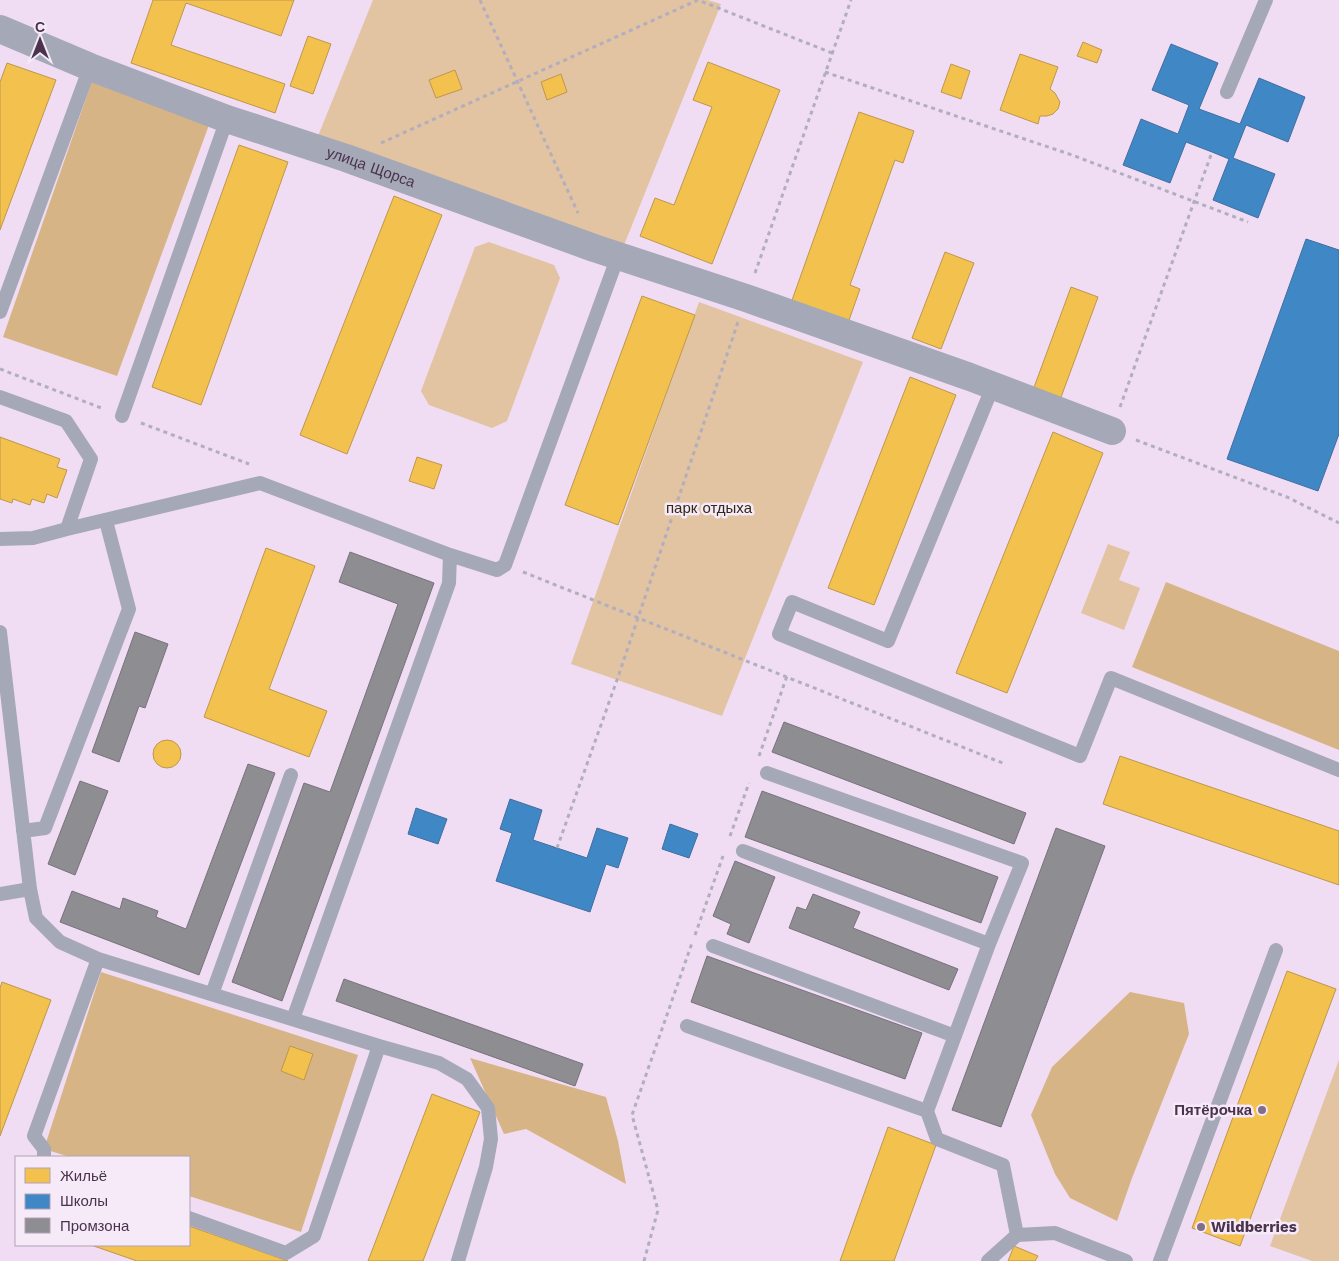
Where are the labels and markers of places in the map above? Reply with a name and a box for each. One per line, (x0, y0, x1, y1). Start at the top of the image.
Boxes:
place label: Пятёрочка (1174, 1101, 1253, 1119)
marker: Пятёрочка (1256, 1104, 1268, 1116)
place label: Wildberries (1211, 1218, 1297, 1236)
marker: Wildberries (1195, 1221, 1207, 1233)

